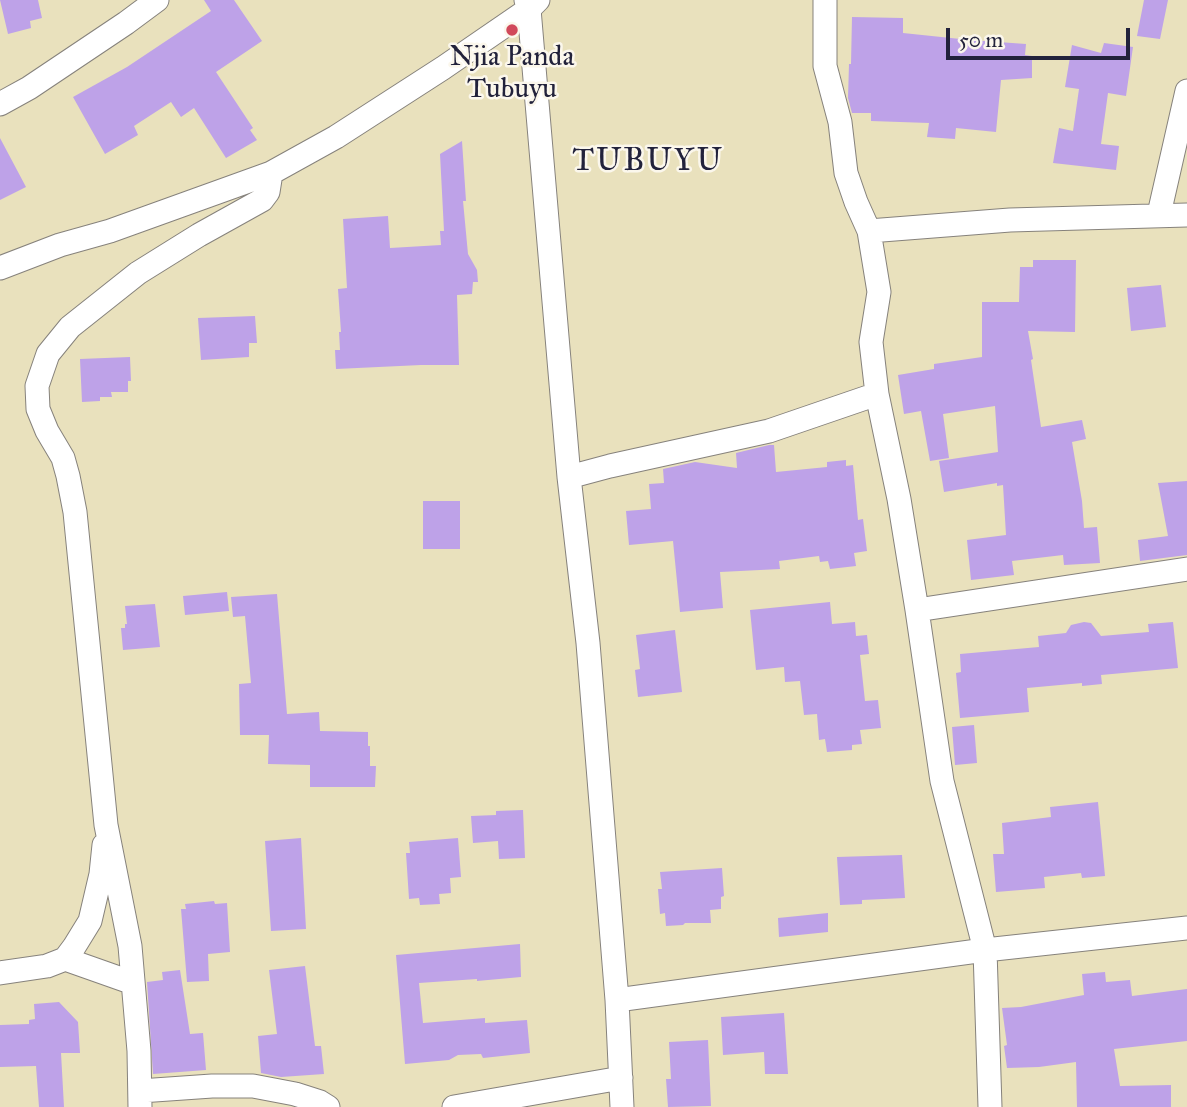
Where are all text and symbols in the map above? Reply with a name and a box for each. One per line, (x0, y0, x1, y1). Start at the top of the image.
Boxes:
scale bar (949, 14, 1133, 58)
marker: Njia Panda Tubuyu (504, 22, 520, 38)
text: 50 m (959, 27, 1003, 53)
place label: Njia Panda Tubuyu (450, 41, 574, 107)
district label: TUBUYU (573, 143, 723, 181)

